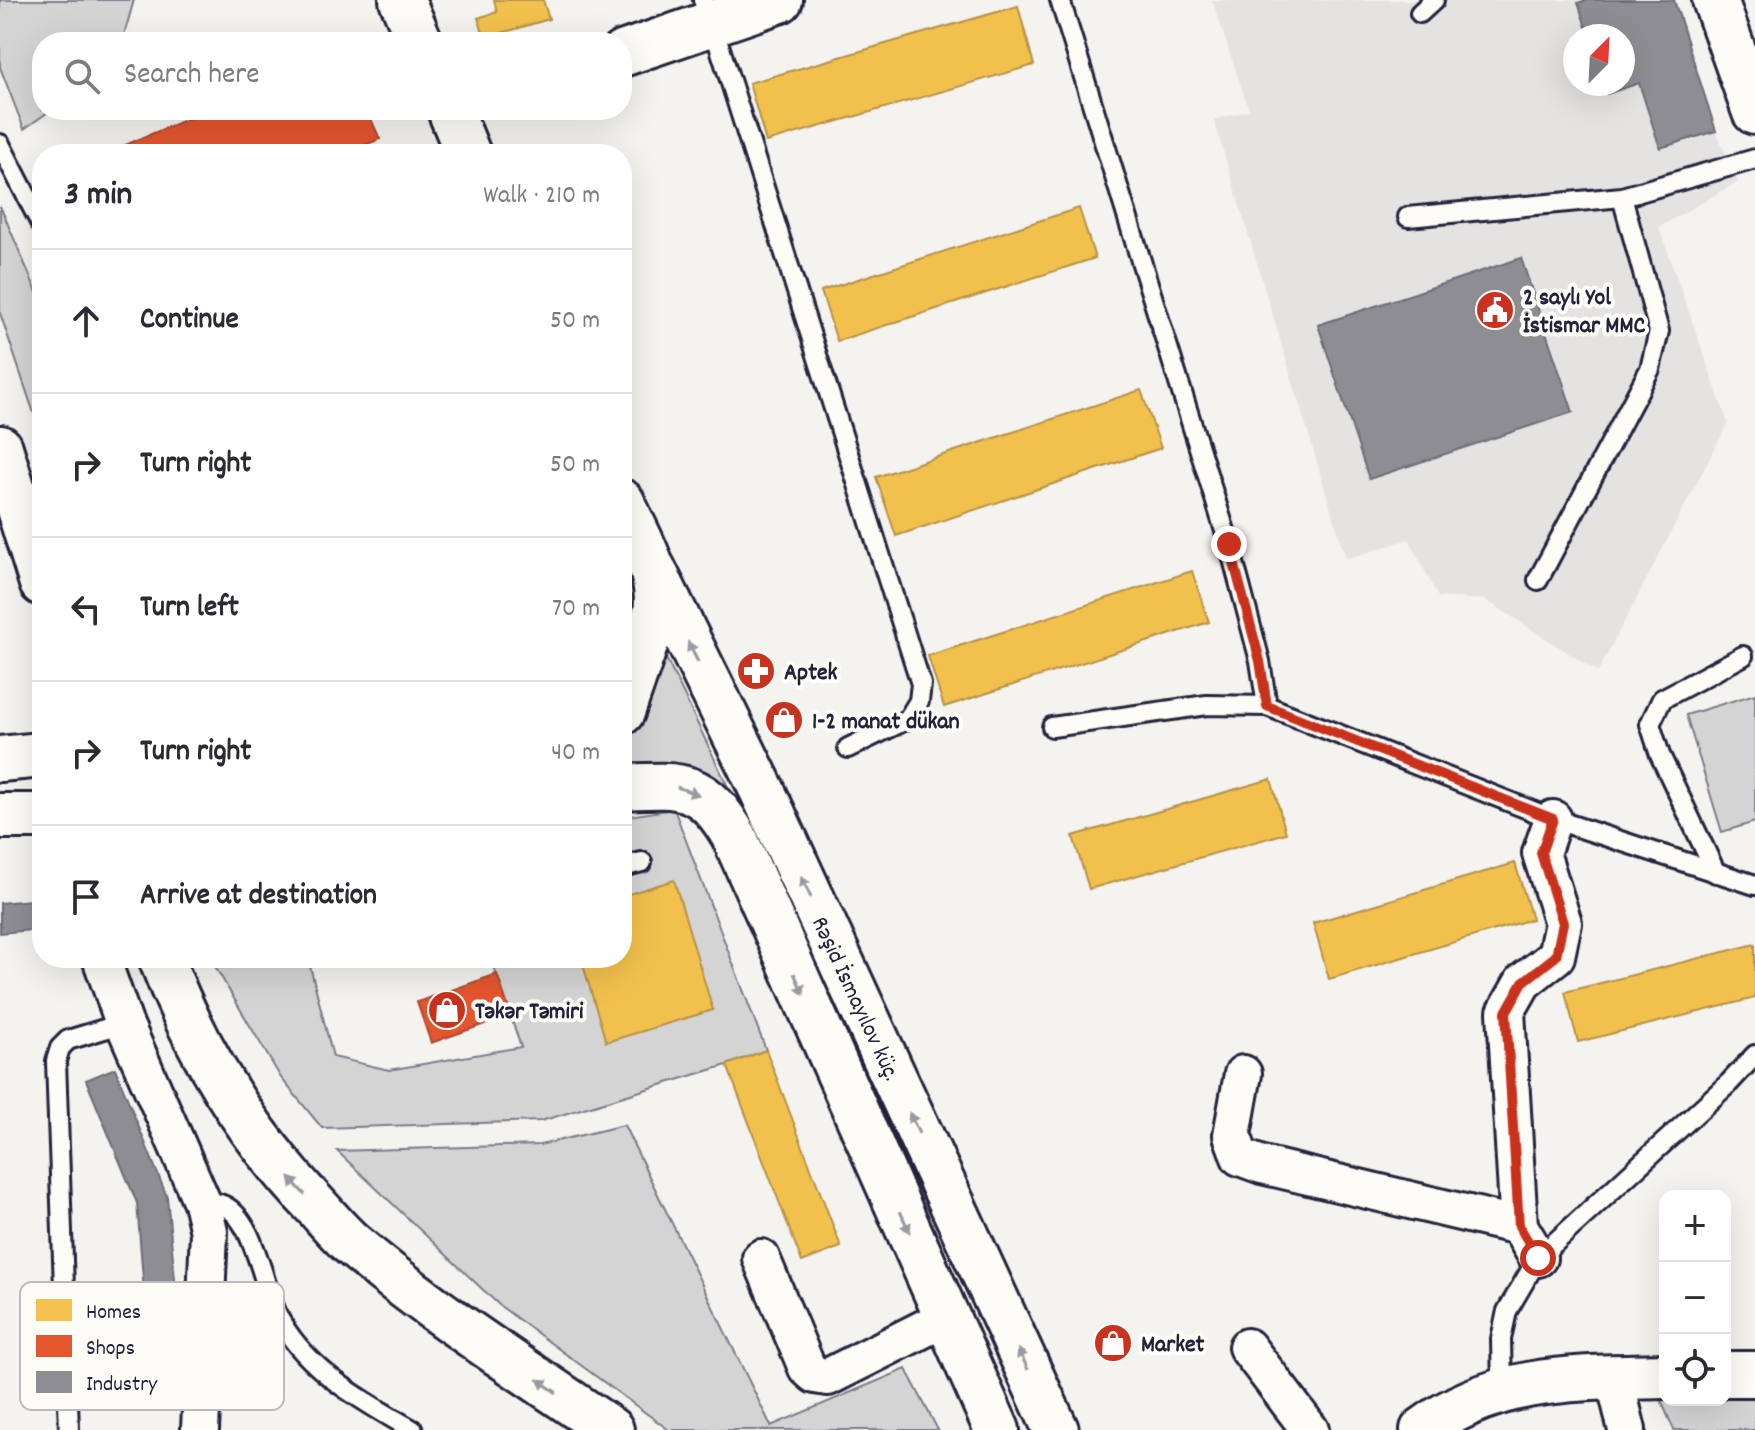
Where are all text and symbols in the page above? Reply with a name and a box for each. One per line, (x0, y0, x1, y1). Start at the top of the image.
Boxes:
north arrow (1563, 24, 1635, 96)
search box (32, 32, 632, 120)
icon: search (60, 54, 104, 98)
text: Search here (124, 55, 260, 98)
text: 3 min (64, 172, 132, 221)
text: Walk · 210 m (483, 178, 600, 215)
place label: 2 saylı Yol İstismar MMC (1523, 282, 1645, 344)
public building icon: 2 saylı Yol İstismar MMC (1474, 289, 1516, 331)
icon: ahead (64, 299, 108, 343)
text: Continue (140, 300, 239, 343)
text: 50 m (550, 303, 600, 340)
icon: right (64, 443, 108, 487)
text: Turn right (140, 444, 251, 487)
text: 50 m (550, 447, 600, 484)
route end (1211, 526, 1247, 562)
icon: left (64, 587, 108, 631)
text: Turn left (140, 588, 239, 631)
text: 70 m (552, 591, 600, 628)
one-way arrow (686, 641, 700, 664)
pharmacy icon: Aptek (735, 650, 777, 692)
place label: Aptek (784, 657, 838, 691)
shop icon: 1-2 manat dükan (763, 699, 805, 741)
place label: 1-2 manat dükan (812, 706, 960, 740)
icon: right (64, 731, 108, 775)
text: Turn right (140, 732, 251, 775)
text: 40 m (551, 735, 600, 772)
one-way arrow (676, 785, 700, 797)
icon: arrive (64, 875, 108, 919)
one-way arrow (799, 875, 813, 898)
text: Arrive at destination (140, 876, 377, 919)
street label: Rəşid İsmayılov küç. (801, 911, 907, 1087)
one-way arrow (793, 973, 806, 996)
shop icon: Təkər Təmiri (426, 989, 468, 1031)
place label: Təkər Təmiri (475, 996, 584, 1030)
one-way arrow (908, 1111, 921, 1135)
one-way arrow (289, 1177, 307, 1196)
map controls (1659, 1190, 1731, 1406)
button: + (1659, 1190, 1731, 1262)
one-way arrow (898, 1210, 911, 1234)
route start (1520, 1240, 1556, 1276)
button: − (1659, 1262, 1731, 1334)
legend (20, 1282, 284, 1410)
text: Homes (86, 1298, 141, 1329)
shop icon: Market (1092, 1322, 1134, 1364)
place label: Market (1141, 1329, 1205, 1363)
text: Shops (86, 1334, 135, 1365)
button: locate (1659, 1334, 1731, 1406)
one-way arrow (1016, 1347, 1030, 1371)
text: Industry (86, 1370, 158, 1401)
one-way arrow (536, 1379, 557, 1394)

